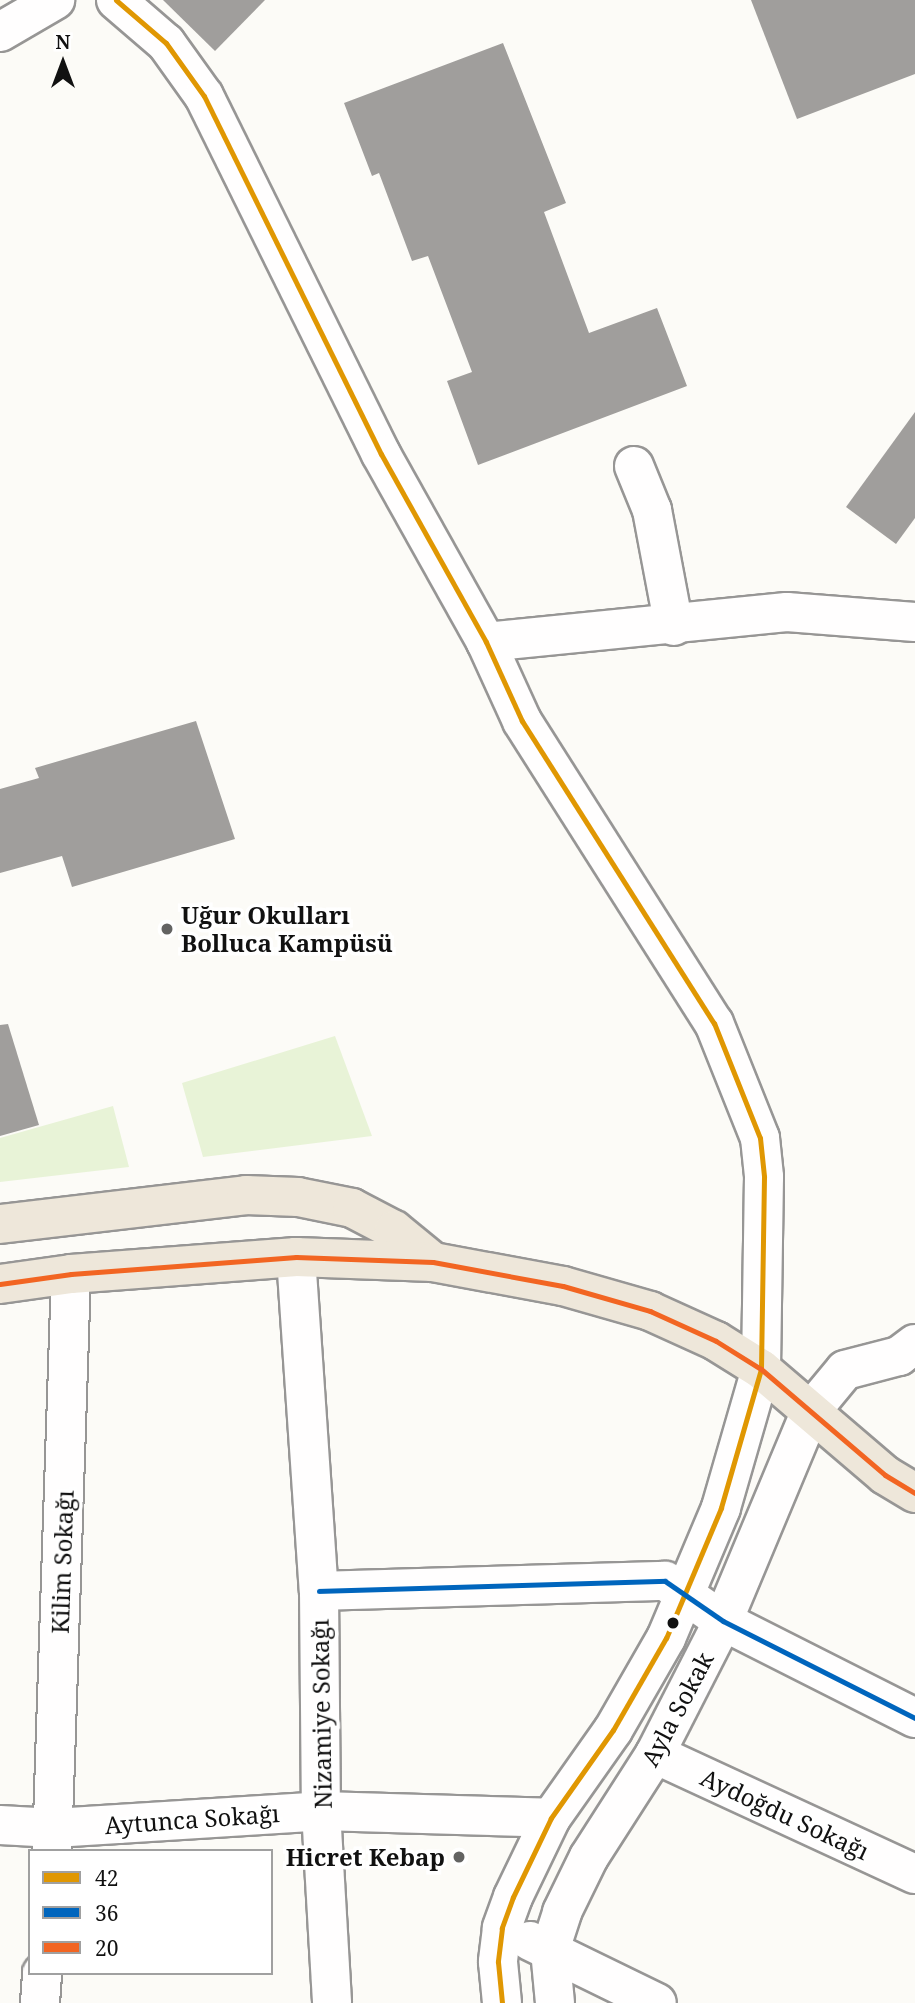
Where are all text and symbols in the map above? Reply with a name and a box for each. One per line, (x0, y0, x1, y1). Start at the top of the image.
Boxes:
north arrow (28, 28, 98, 98)
text: N (56, 29, 70, 55)
place label: Uğur Okulları Bolluca Kampüsü (181, 901, 393, 957)
marker: Uğur Okulları Bolluca Kampüsü (159, 921, 175, 937)
street label: Kilim Sokağı (45, 1490, 79, 1634)
unlabelled marker (666, 1616, 680, 1630)
street label: Nizamiye Sokağı (305, 1619, 337, 1809)
street label: Ayla Sokak (635, 1647, 719, 1771)
street label: Aydoğdu Sokağı (696, 1762, 874, 1866)
street label: Aytunca Sokağı (104, 1799, 280, 1839)
place label: Hicret Kebap (286, 1843, 445, 1871)
legend (28, 1849, 273, 1975)
marker: Hicret Kebap (451, 1849, 467, 1865)
text: 42 (95, 1864, 118, 1892)
text: 36 (95, 1899, 118, 1927)
text: 20 (95, 1934, 118, 1962)

